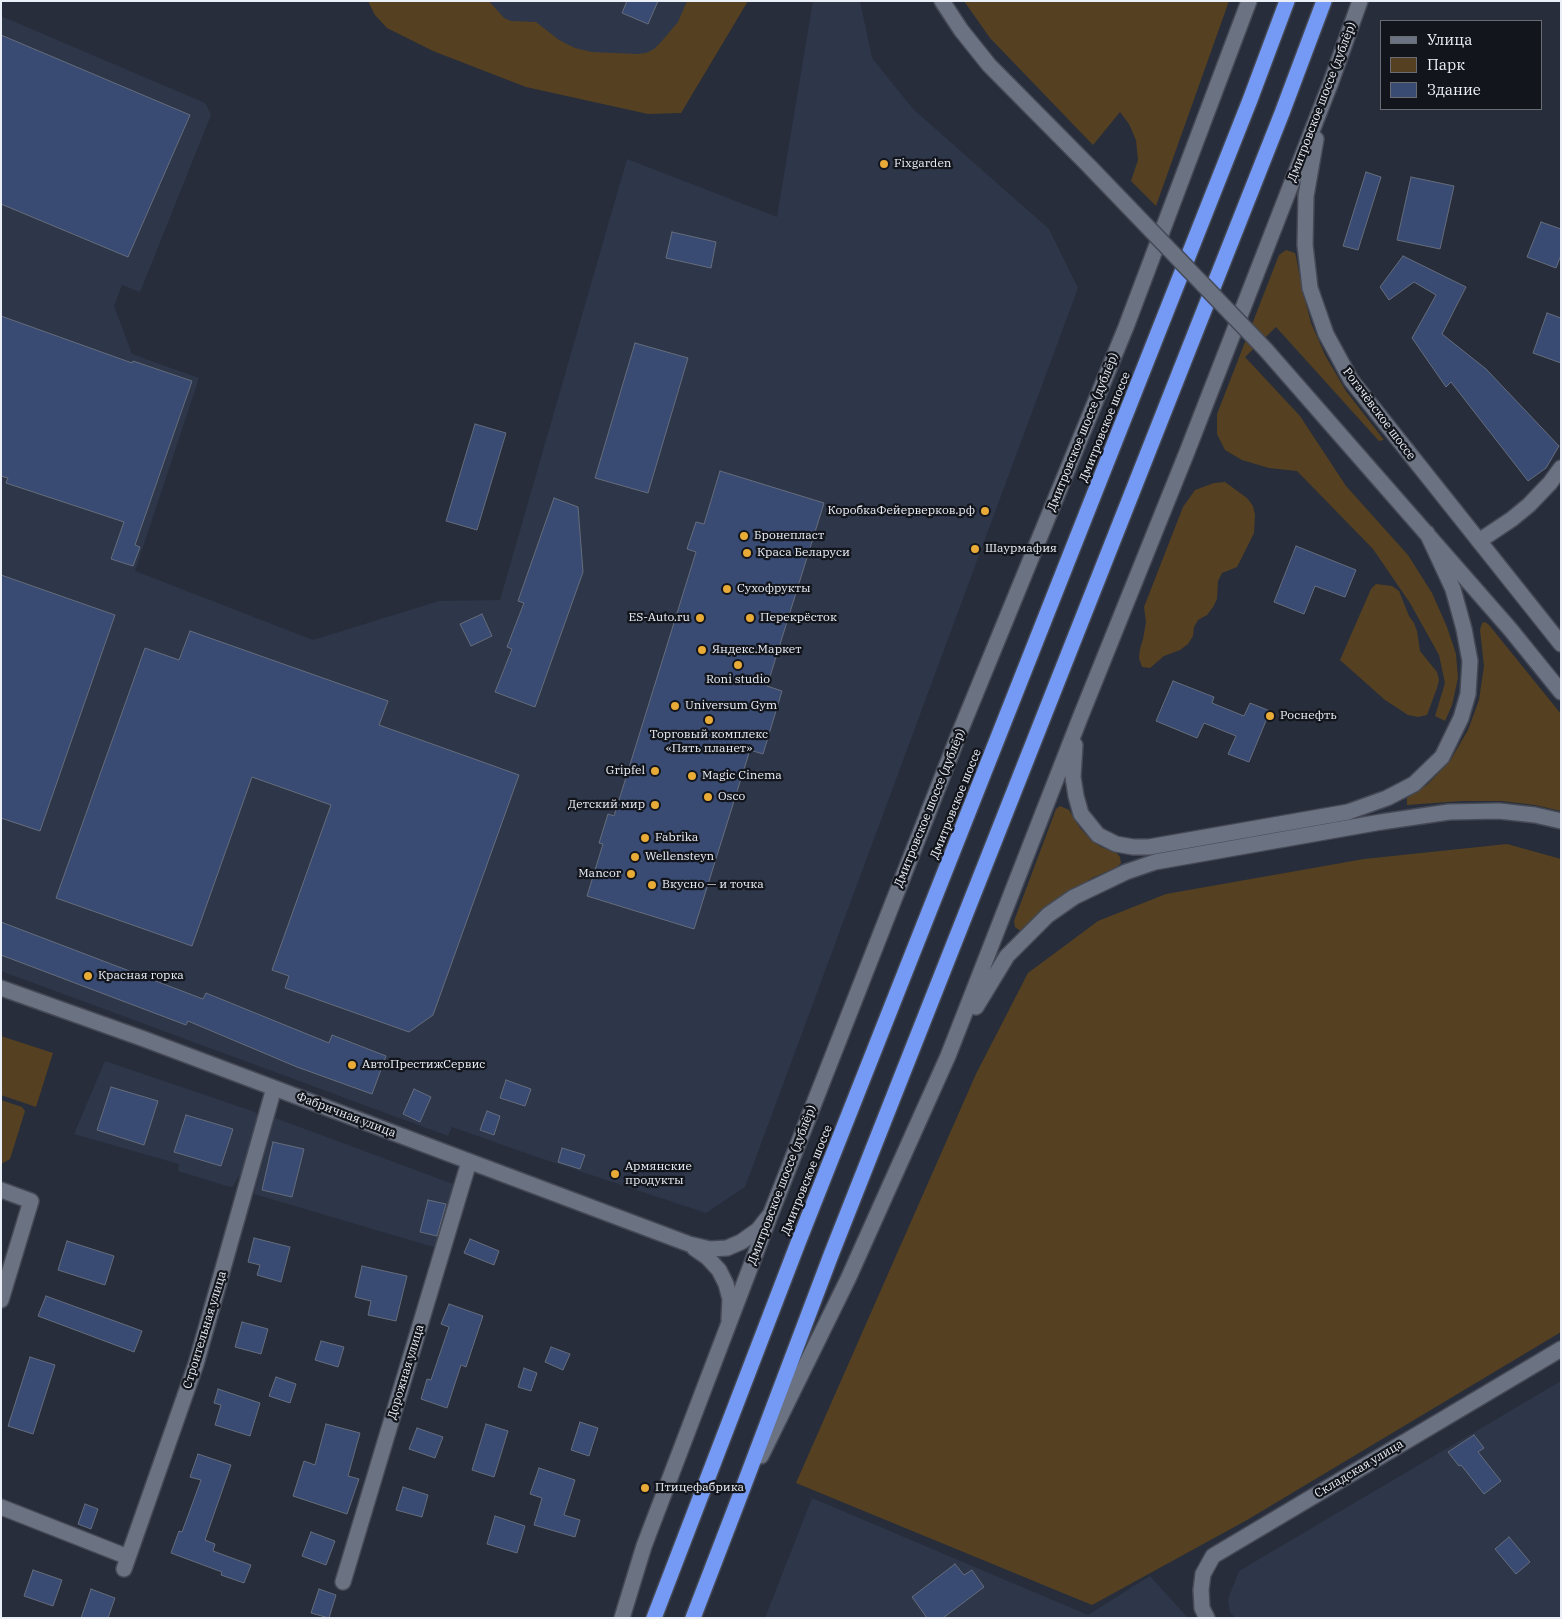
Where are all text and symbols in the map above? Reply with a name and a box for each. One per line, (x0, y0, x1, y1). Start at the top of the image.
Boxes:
street label: Дмитровское шоссе (дублёр) (1285, 20, 1359, 184)
legend (1380, 20, 1542, 110)
text: Улица (1427, 30, 1472, 49)
text: Парк (1427, 55, 1465, 74)
text: Здание (1427, 80, 1481, 99)
place label: Fixgarden (894, 157, 951, 171)
marker: Fixgarden (878, 158, 890, 170)
street label: Дмитровское шоссе (дублёр) (1044, 350, 1122, 514)
street label: Рогачёвское шоссе (1340, 365, 1418, 463)
street label: Дмитровское шоссе (1076, 370, 1134, 484)
place label: КоробкаФейерверков.рф (827, 504, 975, 518)
marker: КоробкаФейерверков.рф (979, 505, 991, 517)
place label: Бронепласт (754, 529, 824, 543)
marker: Бронепласт (738, 530, 750, 542)
place label: Шаурмафия (985, 542, 1057, 556)
marker: Шаурмафия (969, 543, 981, 555)
place label: Краса Беларуси (757, 546, 850, 560)
marker: Краса Беларуси (741, 547, 753, 559)
place label: Сухофрукты (737, 582, 811, 596)
marker: Сухофрукты (721, 583, 733, 595)
place label: ES-Auto.ru (628, 611, 690, 625)
place label: Перекрёсток (760, 611, 837, 625)
marker: ES-Auto.ru (694, 612, 706, 624)
marker: Перекрёсток (744, 612, 756, 624)
place label: Яндекс.Маркет (712, 643, 802, 657)
marker: Яндекс.Маркет (696, 644, 708, 656)
marker: Roni studio (732, 659, 744, 671)
place label: Roni studio (706, 673, 770, 687)
place label: Universum Gym (685, 699, 777, 713)
marker: Universum Gym (669, 700, 681, 712)
place label: Роснефть (1280, 709, 1337, 723)
marker: Роснефть (1264, 710, 1276, 722)
marker: Торговый комплекс «Пять планет» (703, 714, 715, 726)
street label: Дмитровское шоссе (дублёр) (891, 726, 969, 890)
place label: Торговый комплекс «Пять планет» (650, 728, 768, 756)
street label: Дмитровское шоссе (927, 747, 985, 861)
place label: Gripfel (606, 764, 645, 778)
marker: Gripfel (649, 765, 661, 777)
place label: Magic Cinema (702, 769, 782, 783)
marker: Magic Cinema (686, 770, 698, 782)
place label: Osco (718, 790, 745, 804)
marker: Osco (702, 791, 714, 803)
place label: Детский мир (568, 798, 645, 812)
marker: Детский мир (649, 799, 661, 811)
place label: Fabrika (655, 831, 698, 845)
marker: Fabrika (639, 832, 651, 844)
place label: Wellensteyn (645, 850, 714, 864)
marker: Wellensteyn (629, 851, 641, 863)
place label: Mancor (578, 867, 621, 881)
marker: Mancor (625, 868, 637, 880)
place label: Вкусно — и точка (662, 878, 764, 892)
marker: Вкусно — и точка (646, 879, 658, 891)
place label: Красная горка (98, 969, 184, 983)
marker: Красная горка (82, 970, 94, 982)
place label: АвтоПрестижСервис (362, 1058, 486, 1072)
marker: АвтоПрестижСервис (346, 1059, 358, 1071)
street label: Фабричная улица (294, 1089, 398, 1141)
street label: Дмитровское шоссе (дублёр) (745, 1103, 819, 1267)
street label: Дмитровское шоссе (778, 1123, 836, 1237)
place label: Армянские продукты (625, 1160, 692, 1188)
marker: Армянские продукты (609, 1168, 621, 1180)
street label: Строительная улица (180, 1269, 230, 1391)
street label: Дорожная улица (385, 1323, 427, 1421)
street label: Складская улица (1312, 1437, 1406, 1501)
place label: Птицефабрика (655, 1481, 744, 1495)
marker: Птицефабрика (639, 1482, 651, 1494)

